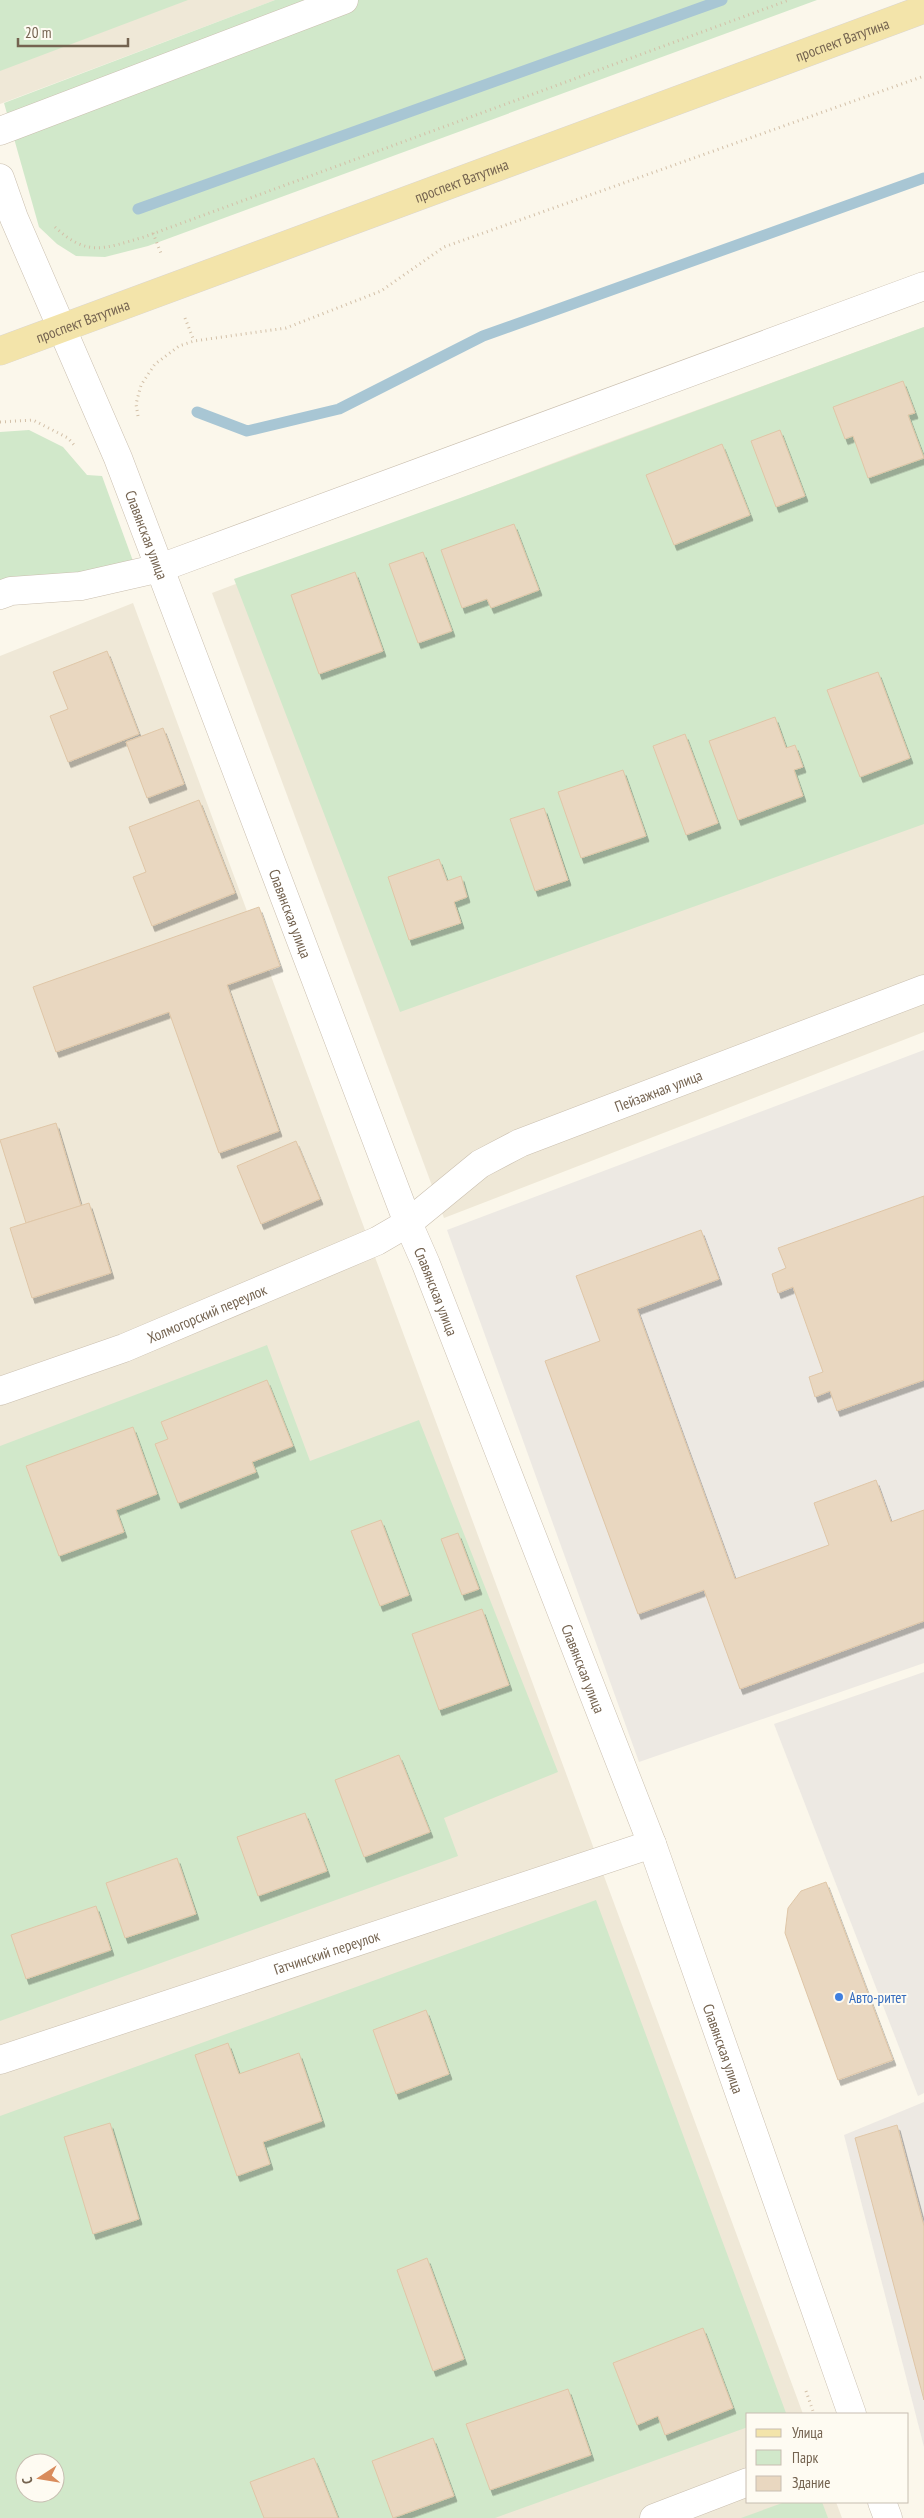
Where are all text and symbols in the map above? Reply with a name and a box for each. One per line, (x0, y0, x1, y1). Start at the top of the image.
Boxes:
street label: проспект Ватутина (793, 13, 892, 65)
scale bar (18, 15, 128, 47)
text: 20 m (25, 23, 51, 42)
street label: проспект Ватутина (412, 154, 511, 206)
street label: проспект Ватутина (33, 294, 132, 346)
street label: Славянская улица (122, 488, 173, 582)
street label: Славянская улица (265, 866, 316, 961)
street label: Пейзажная улица (612, 1065, 705, 1116)
street label: Славянская улица (410, 1244, 462, 1338)
street label: Холмогорский переулок (144, 1279, 269, 1347)
street label: Славянская улица (558, 1621, 609, 1716)
street label: Гатчинский переулок (271, 1925, 382, 1978)
place label: Авто-ритет (849, 1988, 907, 2007)
marker: Авто-ритет (833, 1991, 845, 2003)
street label: Славянская улица (699, 2001, 748, 2096)
legend (746, 2413, 909, 2503)
text: Улица (792, 2423, 823, 2442)
text: Парк (792, 2448, 818, 2467)
north arrow (15, 2453, 65, 2503)
text: Здание (792, 2473, 830, 2492)
text: С (18, 2475, 37, 2486)

